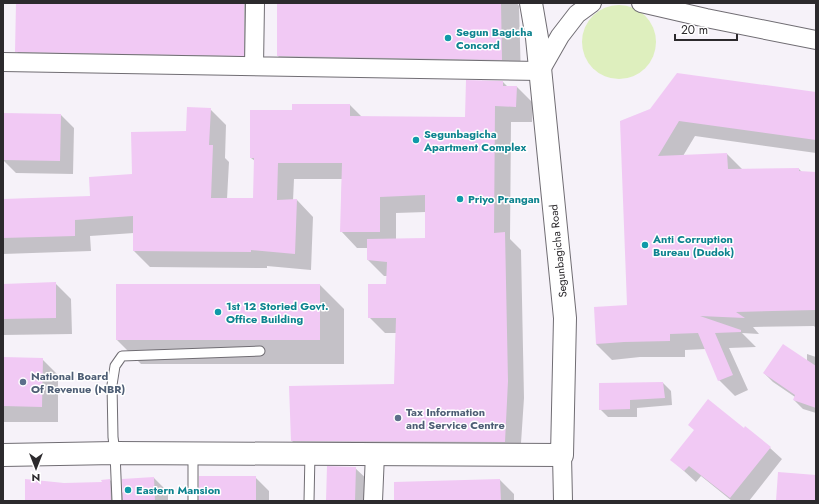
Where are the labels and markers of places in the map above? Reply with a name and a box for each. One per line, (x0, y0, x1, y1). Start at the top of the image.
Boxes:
place label: Segun Bagicha Concord (456, 24, 533, 53)
marker: Segun Bagicha Concord (443, 33, 453, 43)
place label: Segunbagicha Apartment Complex (423, 126, 526, 155)
marker: Segunbagicha Apartment Complex (411, 135, 421, 145)
place label: Priyo Prangan (468, 191, 540, 207)
marker: Priyo Prangan (455, 194, 465, 204)
place label: Anti Corruption Bureau (Dudok) (652, 231, 734, 260)
marker: Anti Corruption Bureau (Dudok) (640, 240, 650, 250)
place label: 1st 12 Storied Govt. Office Building (226, 298, 328, 327)
marker: 1st 12 Storied Govt. Office Building (213, 307, 223, 317)
place label: National Board Of Revenue (NBR) (31, 368, 125, 397)
marker: National Board Of Revenue (NBR) (18, 377, 28, 387)
place label: Tax Information and Service Centre (406, 404, 505, 433)
marker: Tax Information and Service Centre (393, 413, 403, 423)
place label: Eastern Mansion (136, 482, 220, 498)
marker: Eastern Mansion (123, 485, 133, 495)

